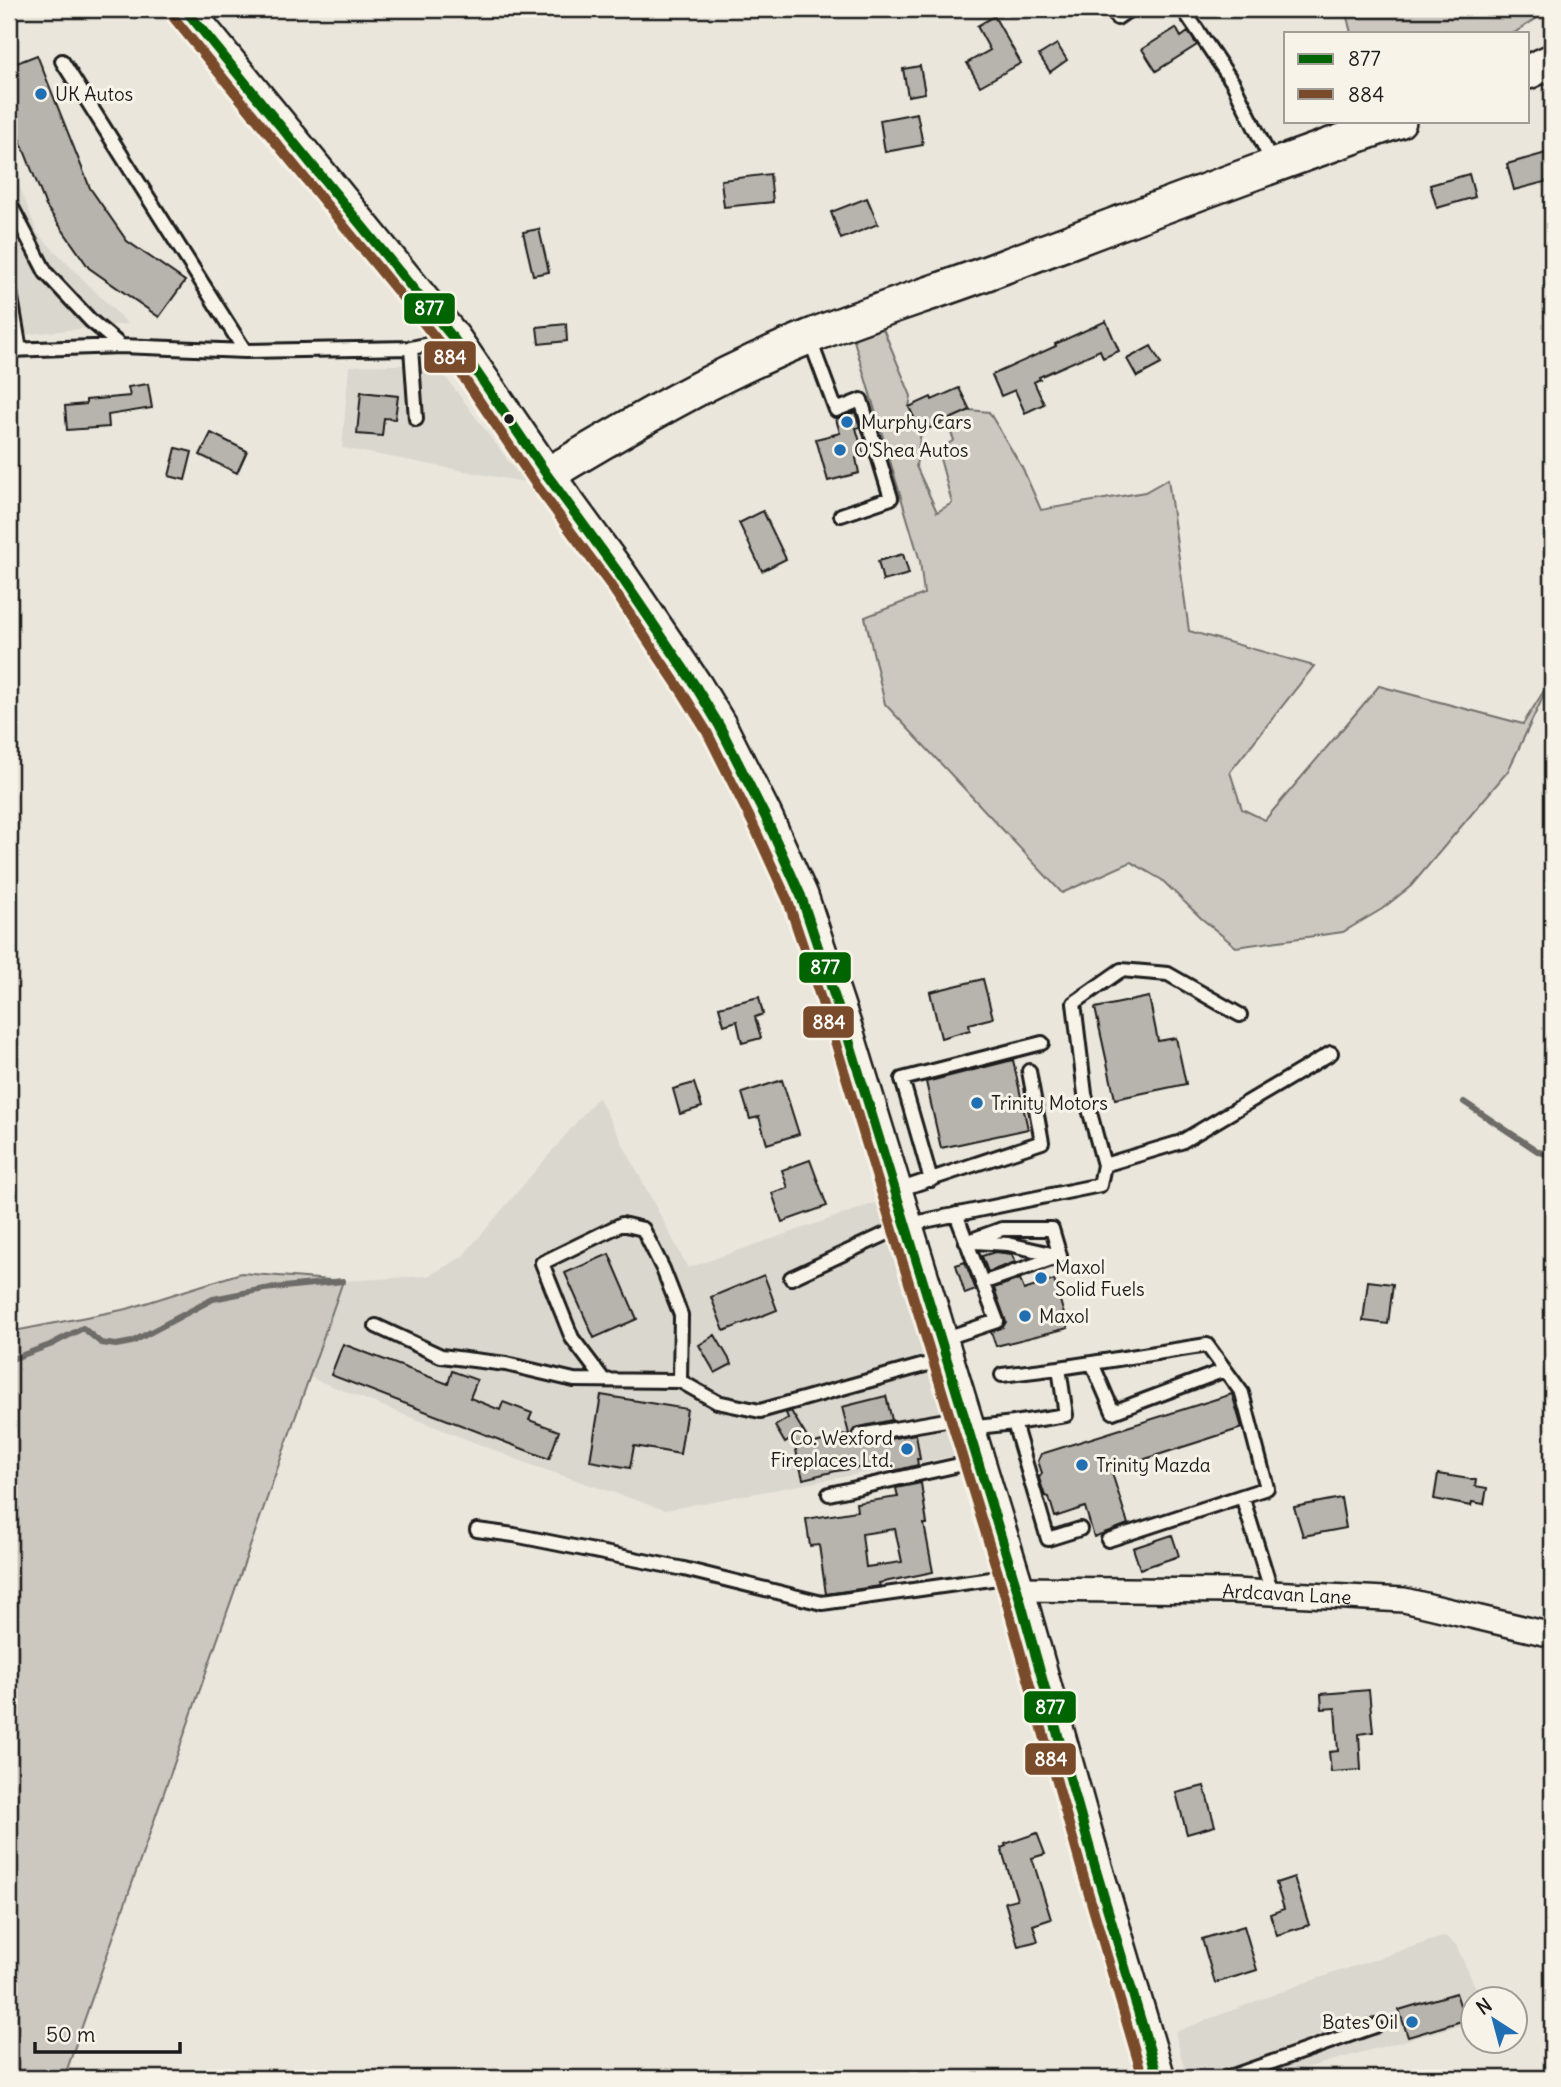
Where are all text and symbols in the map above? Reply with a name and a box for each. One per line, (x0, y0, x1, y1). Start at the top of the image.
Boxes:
legend (1284, 32, 1530, 122)
text: 877 (1348, 45, 1381, 72)
text: 884 (1348, 81, 1384, 108)
place label: UK Autos (55, 82, 133, 106)
marker: UK Autos (33, 86, 49, 102)
line badge: 877 (403, 292, 456, 325)
text: 877 (414, 296, 444, 320)
line badge: 884 (423, 340, 477, 374)
text: 884 (434, 345, 466, 369)
place label: Murphy Cars (861, 410, 972, 434)
unlabelled marker (502, 412, 516, 426)
marker: Murphy Cars (839, 414, 855, 430)
place label: O'Shea Autos (854, 438, 968, 462)
marker: O'Shea Autos (832, 442, 848, 458)
line badge: 877 (798, 951, 852, 984)
text: 877 (810, 955, 840, 979)
line badge: 884 (802, 1005, 855, 1039)
text: 884 (813, 1010, 845, 1034)
place label: Trinity Motors (991, 1091, 1108, 1115)
marker: Trinity Motors (969, 1095, 985, 1111)
place label: Maxol Solid Fuels (1055, 1255, 1145, 1301)
marker: Maxol Solid Fuels (1033, 1270, 1049, 1286)
place label: Maxol (1039, 1304, 1089, 1328)
marker: Maxol (1017, 1308, 1033, 1324)
place label: Co. Wexford Fireplaces Ltd. (771, 1426, 893, 1472)
marker: Co. Wexford Fireplaces Ltd. (899, 1441, 915, 1457)
place label: Trinity Mazda (1096, 1453, 1211, 1477)
marker: Trinity Mazda (1074, 1457, 1090, 1473)
street label: Ardcavan Lane (1222, 1579, 1352, 1609)
line badge: 877 (1023, 1690, 1077, 1724)
text: 877 (1035, 1695, 1065, 1719)
line badge: 884 (1024, 1742, 1077, 1776)
text: 884 (1035, 1747, 1067, 1771)
north arrow (1460, 1986, 1530, 2056)
text: N (1472, 1993, 1496, 2020)
scale bar (35, 2010, 180, 2054)
place label: Bates Oil (1322, 2010, 1398, 2034)
marker: Bates Oil (1404, 2014, 1420, 2030)
text: 50 m (46, 2021, 95, 2048)

